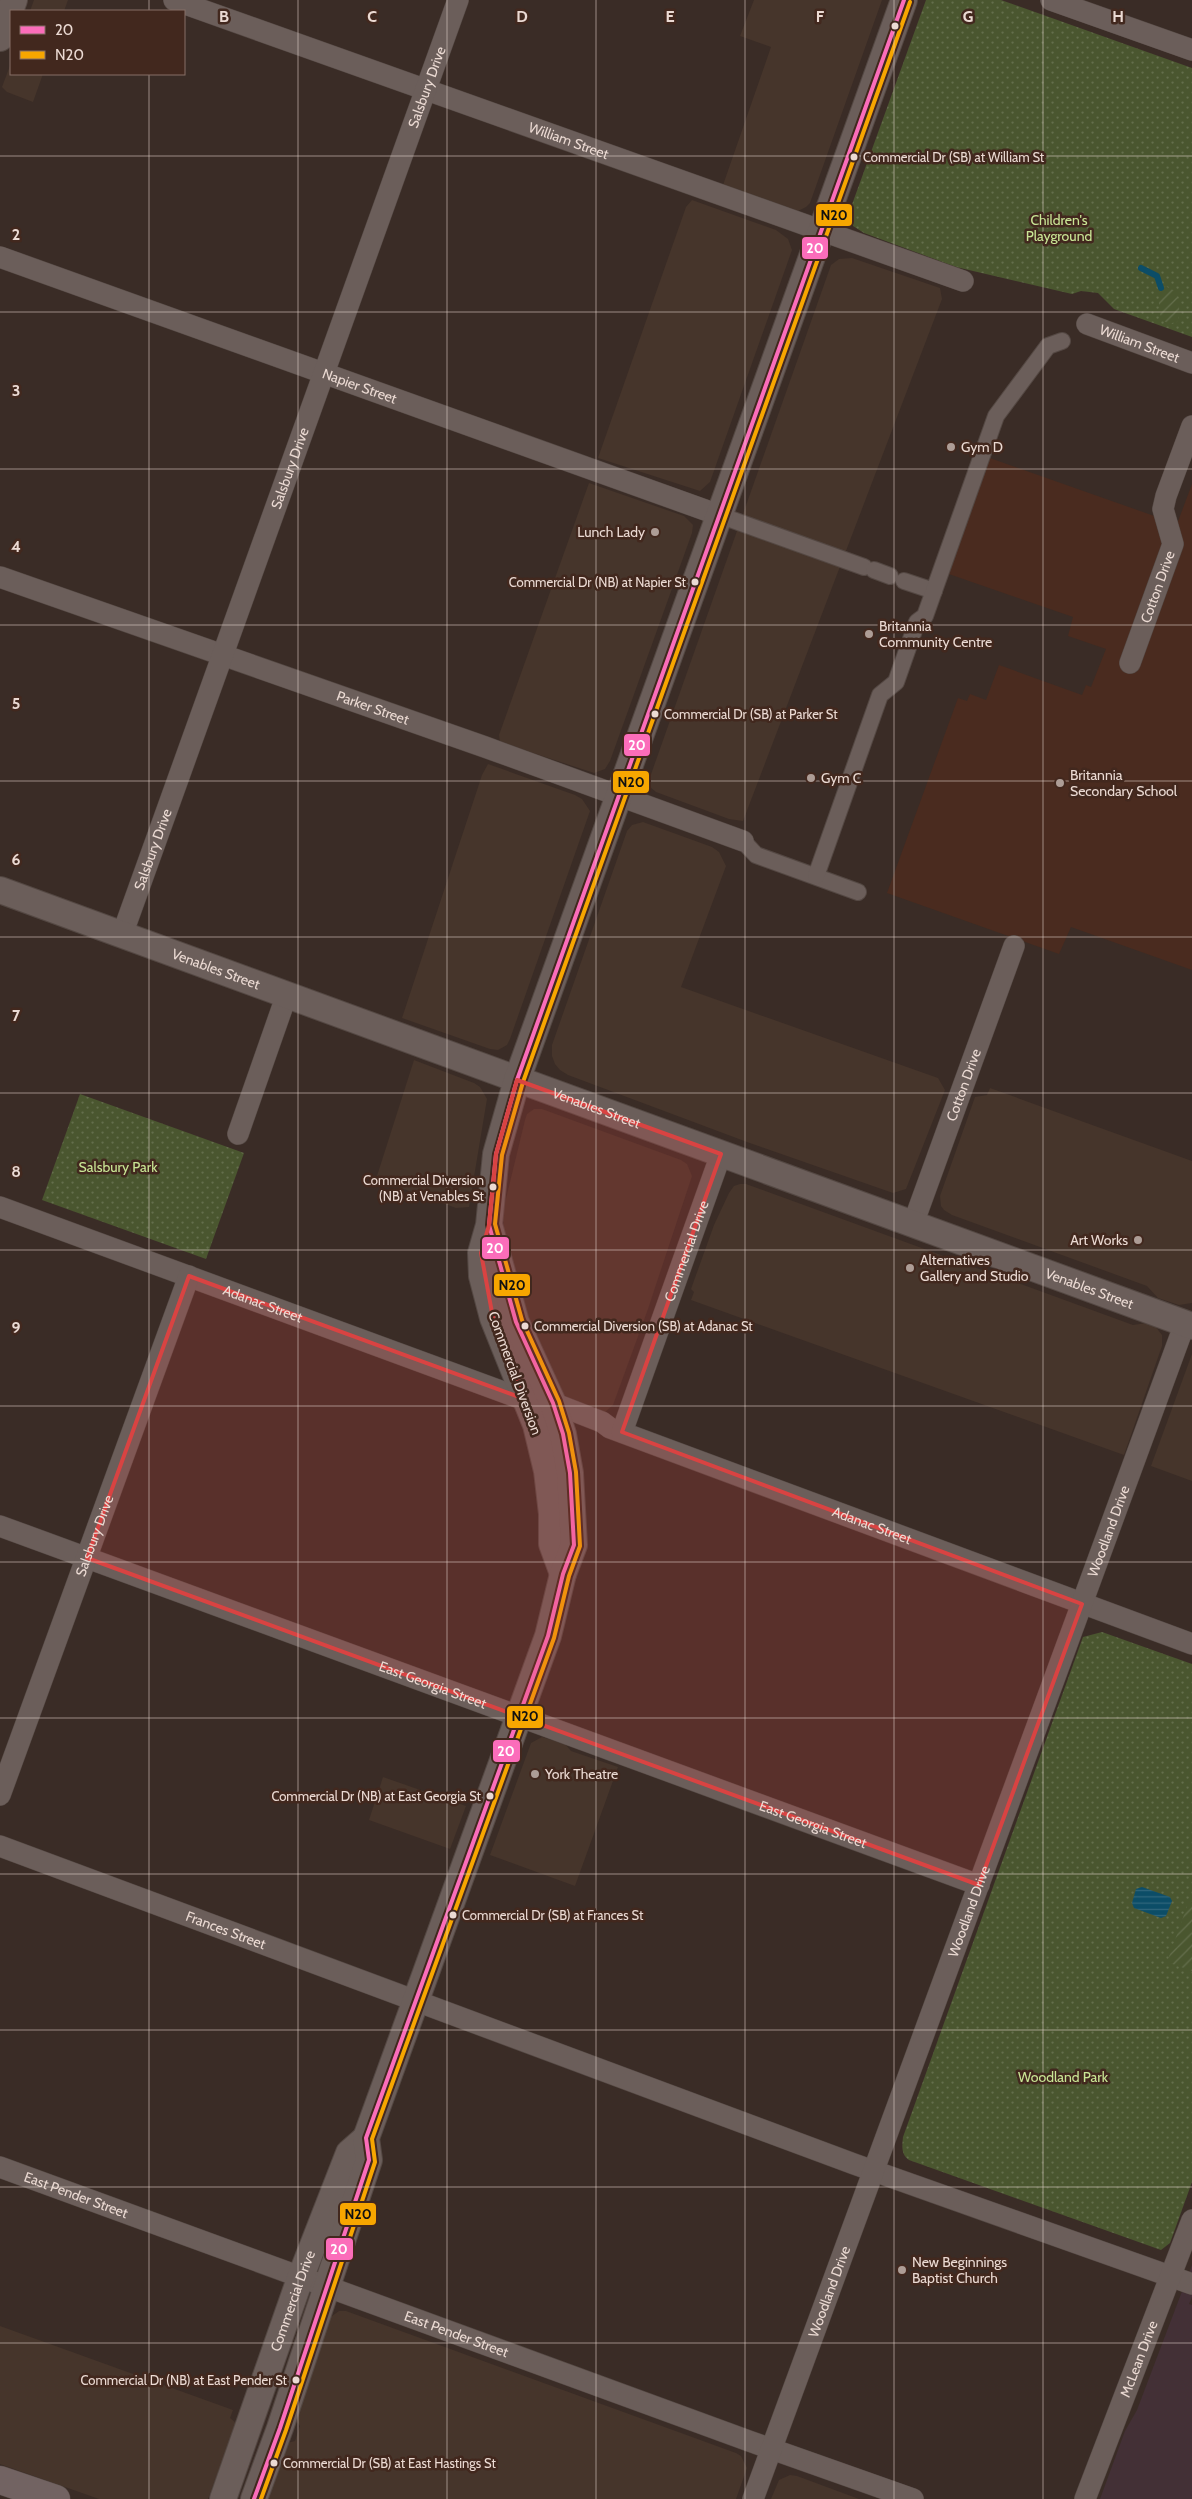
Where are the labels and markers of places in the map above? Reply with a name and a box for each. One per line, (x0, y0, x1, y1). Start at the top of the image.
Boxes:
unlabelled marker (890, 21, 900, 31)
place label: Commercial Dr (SB) at William St (863, 149, 1045, 165)
marker: Commercial Dr (SB) at William St (849, 152, 859, 162)
place label: Gym D (961, 438, 1003, 456)
marker: Gym D (945, 441, 957, 453)
place label: Lunch Lady (577, 523, 645, 541)
marker: Lunch Lady (649, 526, 661, 538)
place label: Commercial Dr (NB) at Napier St (509, 574, 687, 590)
marker: Commercial Dr (NB) at Napier St (690, 577, 700, 587)
place label: Britannia Community Centre (879, 617, 992, 651)
marker: Britannia Community Centre (863, 628, 875, 640)
place label: Commercial Dr (SB) at Parker St (664, 706, 838, 722)
marker: Commercial Dr (SB) at Parker St (650, 709, 660, 719)
place label: Britannia Secondary School (1070, 766, 1178, 800)
place label: Gym C (821, 769, 862, 787)
marker: Gym C (805, 772, 817, 784)
marker: Britannia Secondary School (1054, 777, 1066, 789)
place label: Commercial Diversion (NB) at Venables St (363, 1172, 485, 1204)
marker: Commercial Diversion (NB) at Venables St (488, 1182, 498, 1192)
place label: Art Works (1070, 1231, 1128, 1249)
marker: Art Works (1132, 1234, 1144, 1246)
place label: Alternatives Gallery and Studio (920, 1251, 1029, 1285)
marker: Alternatives Gallery and Studio (904, 1262, 916, 1274)
place label: Commercial Diversion (SB) at Adanac St (534, 1318, 753, 1334)
marker: Commercial Diversion (SB) at Adanac St (520, 1321, 530, 1331)
place label: York Theatre (544, 1765, 618, 1783)
marker: York Theatre (529, 1768, 541, 1780)
place label: Commercial Dr (NB) at East Georgia St (271, 1788, 482, 1804)
marker: Commercial Dr (NB) at East Georgia St (485, 1791, 495, 1801)
place label: Commercial Dr (SB) at Frances St (462, 1907, 644, 1923)
marker: Commercial Dr (SB) at Frances St (448, 1910, 458, 1920)
place label: New Beginnings Baptist Church (912, 2253, 1007, 2287)
marker: New Beginnings Baptist Church (896, 2264, 908, 2276)
place label: Commercial Dr (NB) at East Pender St (80, 2372, 288, 2388)
marker: Commercial Dr (NB) at East Pender St (291, 2375, 301, 2385)
place label: Commercial Dr (SB) at East Hastings St (283, 2455, 496, 2471)
marker: Commercial Dr (SB) at East Hastings St (269, 2458, 279, 2468)

